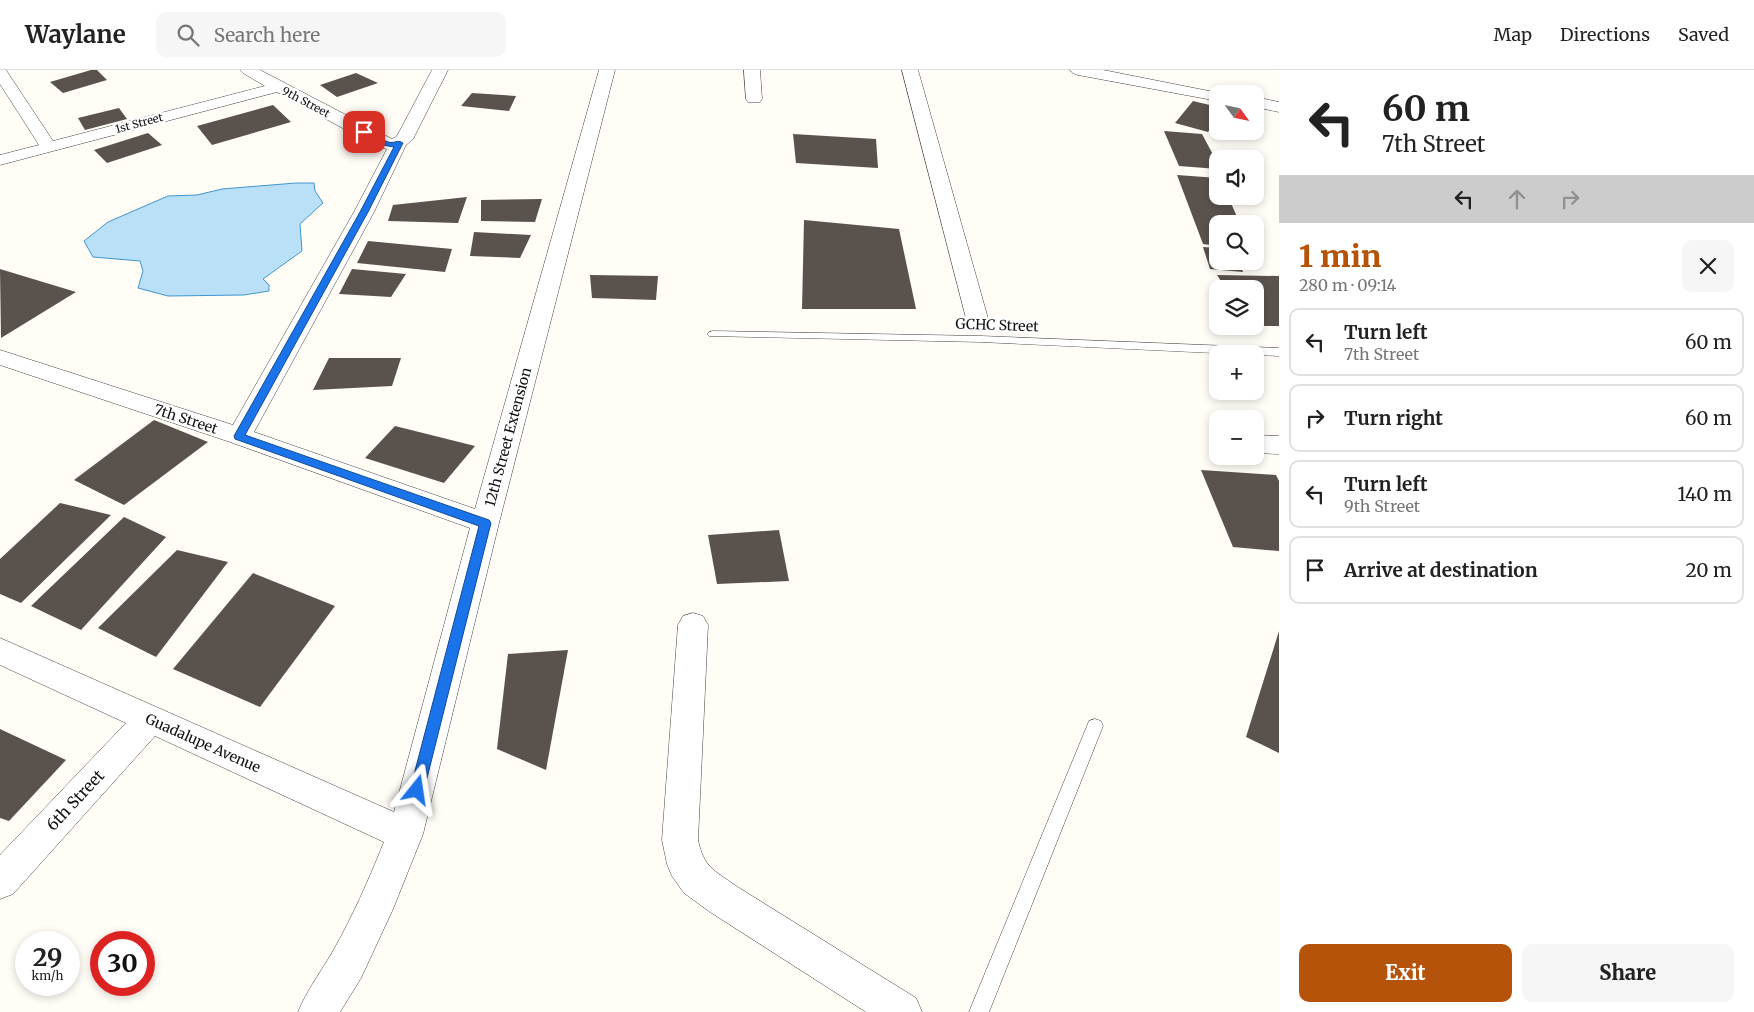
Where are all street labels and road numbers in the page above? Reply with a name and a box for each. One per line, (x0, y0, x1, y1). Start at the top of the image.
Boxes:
street label: 9th Street (280, 84, 333, 121)
street label: 1st Street (114, 110, 165, 136)
street label: GCHC Street (955, 315, 1039, 335)
street label: 12th Street Extension (481, 365, 535, 509)
street label: 7th Street (152, 400, 221, 438)
street label: Guadalupe Avenue (143, 710, 263, 776)
street label: 6th Street (42, 765, 109, 835)

